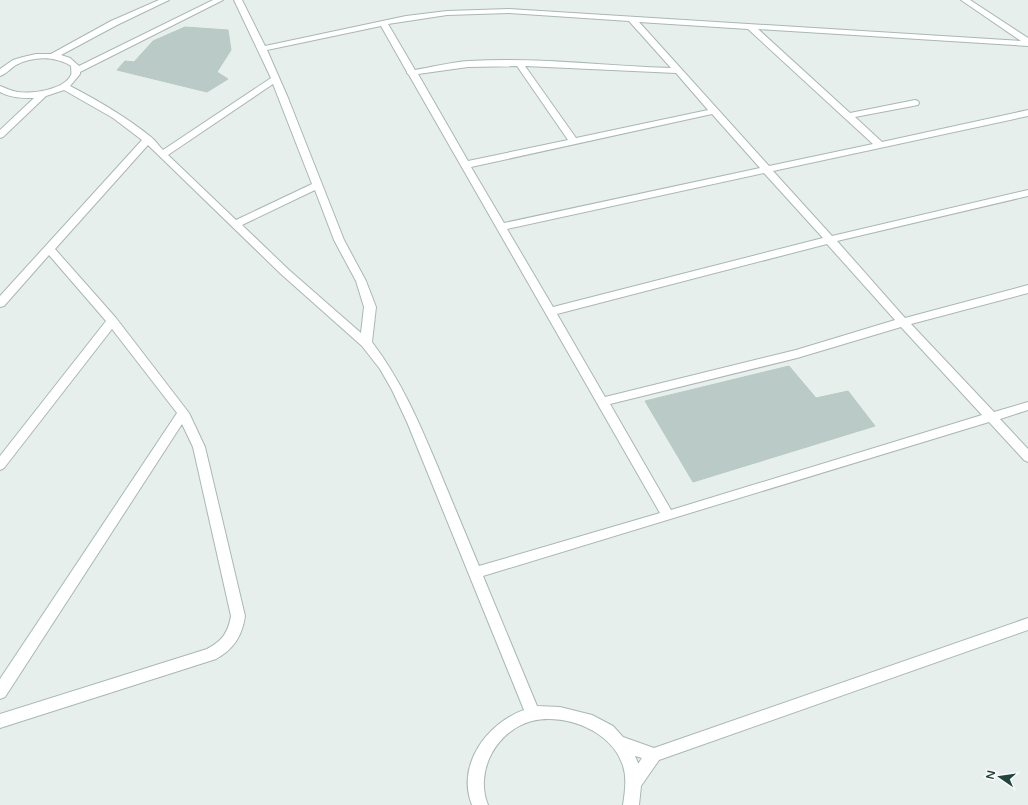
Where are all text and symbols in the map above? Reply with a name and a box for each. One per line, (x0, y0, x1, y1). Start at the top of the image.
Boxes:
north arrow (980, 757, 1020, 797)
text: N (983, 769, 998, 781)

